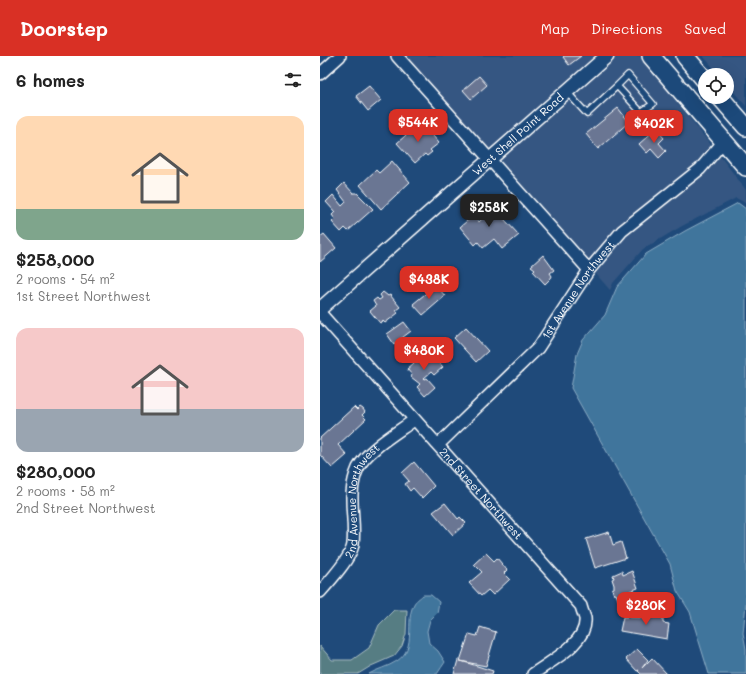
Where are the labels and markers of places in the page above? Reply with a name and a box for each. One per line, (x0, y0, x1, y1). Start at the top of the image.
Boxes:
pin: $544K (390, 109, 446, 143)
pin: $402K (626, 110, 682, 144)
pin: $258K (461, 194, 517, 228)
pin: $438K (401, 266, 457, 300)
pin: $480K (396, 337, 452, 371)
pin: $280K (618, 592, 674, 626)

